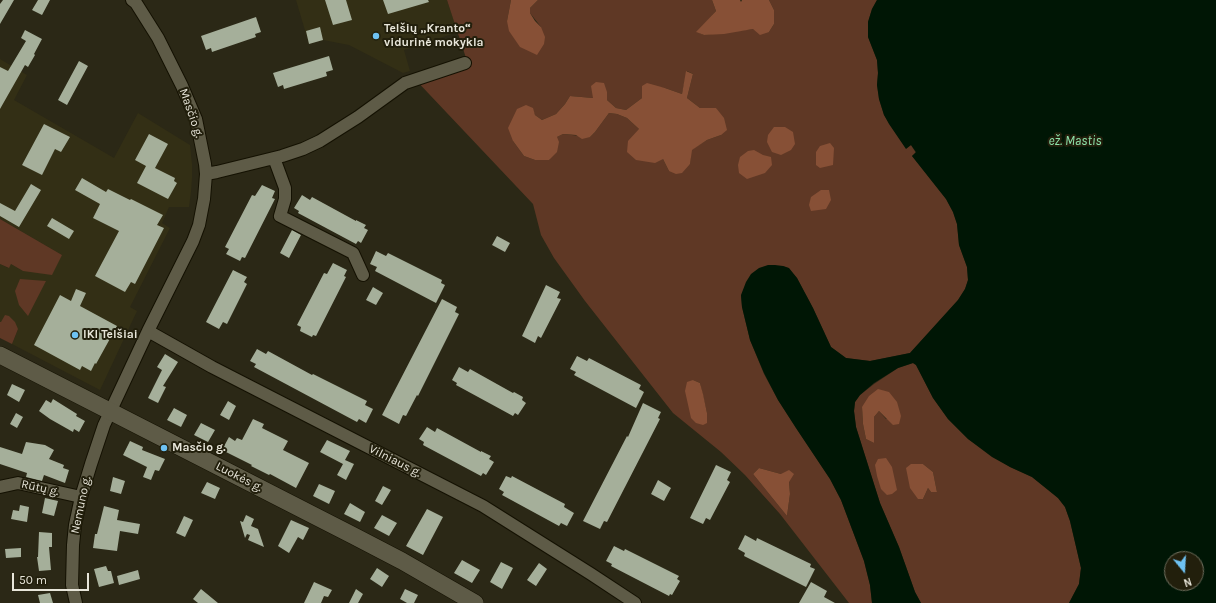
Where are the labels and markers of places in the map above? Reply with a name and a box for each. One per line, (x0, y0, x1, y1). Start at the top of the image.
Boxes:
place label: Telšių „Kranto“ vidurinė mokykla (384, 22, 484, 50)
marker: Telšių „Kranto“ vidurinė mokykla (371, 31, 381, 41)
place label: IKI Telšiai (83, 328, 138, 342)
marker: IKI Telšiai (70, 330, 80, 340)
place label: Masčio g. (172, 441, 226, 455)
marker: Masčio g. (159, 443, 169, 453)

